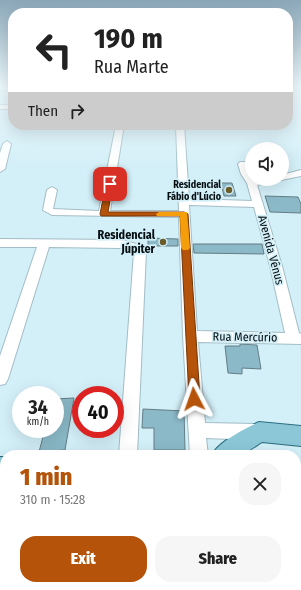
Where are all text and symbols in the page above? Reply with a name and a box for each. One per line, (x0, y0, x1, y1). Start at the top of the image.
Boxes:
text: 190 m (94, 22, 163, 55)
icon: left (28, 24, 80, 76)
text: Rua Marte (94, 56, 169, 78)
icon: right (66, 100, 88, 122)
text: Then (28, 102, 58, 120)
map controls (245, 142, 289, 186)
button: sound (245, 142, 289, 186)
pin (93, 167, 127, 201)
icon: arrive (99, 173, 121, 195)
place label: Residencial Fábio d'Lúcio (167, 179, 222, 203)
marker: Residencial Fábio d'Lúcio (224, 185, 234, 195)
street label: Avenida Vênus (255, 214, 287, 286)
place label: Residencial Júpiter (98, 228, 156, 256)
marker: Residencial Júpiter (158, 237, 168, 247)
street label: Rua Mercúrio (213, 329, 277, 345)
position arrow (173, 378, 215, 420)
speed limit sign: 40 (72, 386, 124, 438)
text: 34 (28, 395, 48, 419)
text: km/h (27, 416, 49, 428)
text: 1 min (20, 463, 72, 491)
button: close (239, 463, 281, 505)
text: 310 m · 15:28 (20, 492, 85, 507)
button: Exit (20, 536, 147, 582)
button: Share (155, 536, 281, 582)

